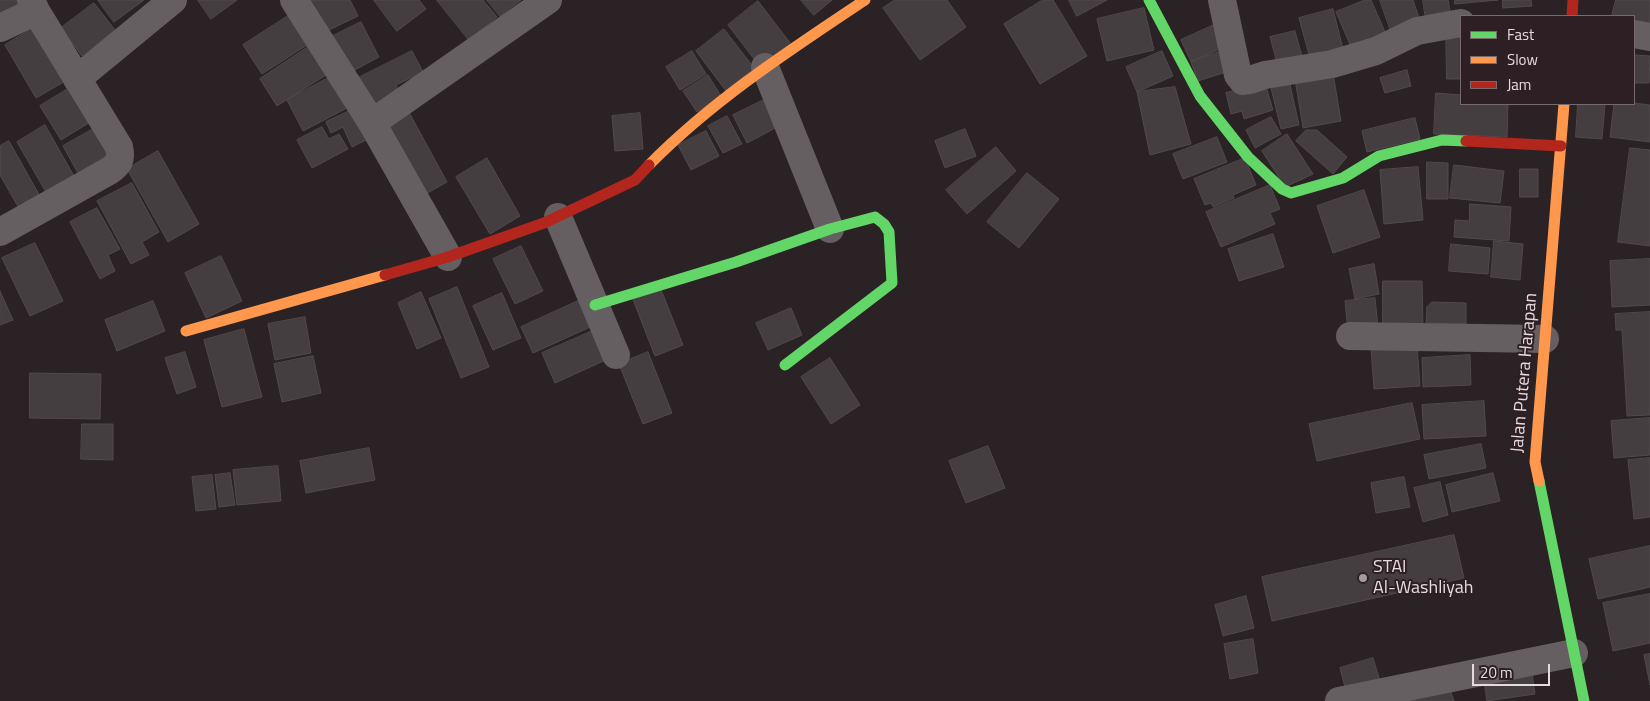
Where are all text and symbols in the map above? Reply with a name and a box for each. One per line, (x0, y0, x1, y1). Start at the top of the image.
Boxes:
legend (1460, 15, 1635, 105)
text: Fast (1507, 23, 1534, 46)
text: Slow (1507, 48, 1538, 71)
text: Jam (1507, 73, 1531, 96)
street label: Jalan Putera Harapan (1507, 292, 1543, 454)
place label: STAI Al-Washliyah (1373, 557, 1473, 600)
marker: STAI Al-Washliyah (1357, 572, 1369, 584)
scale bar (1475, 654, 1552, 686)
text: 20 m (1480, 661, 1513, 684)

